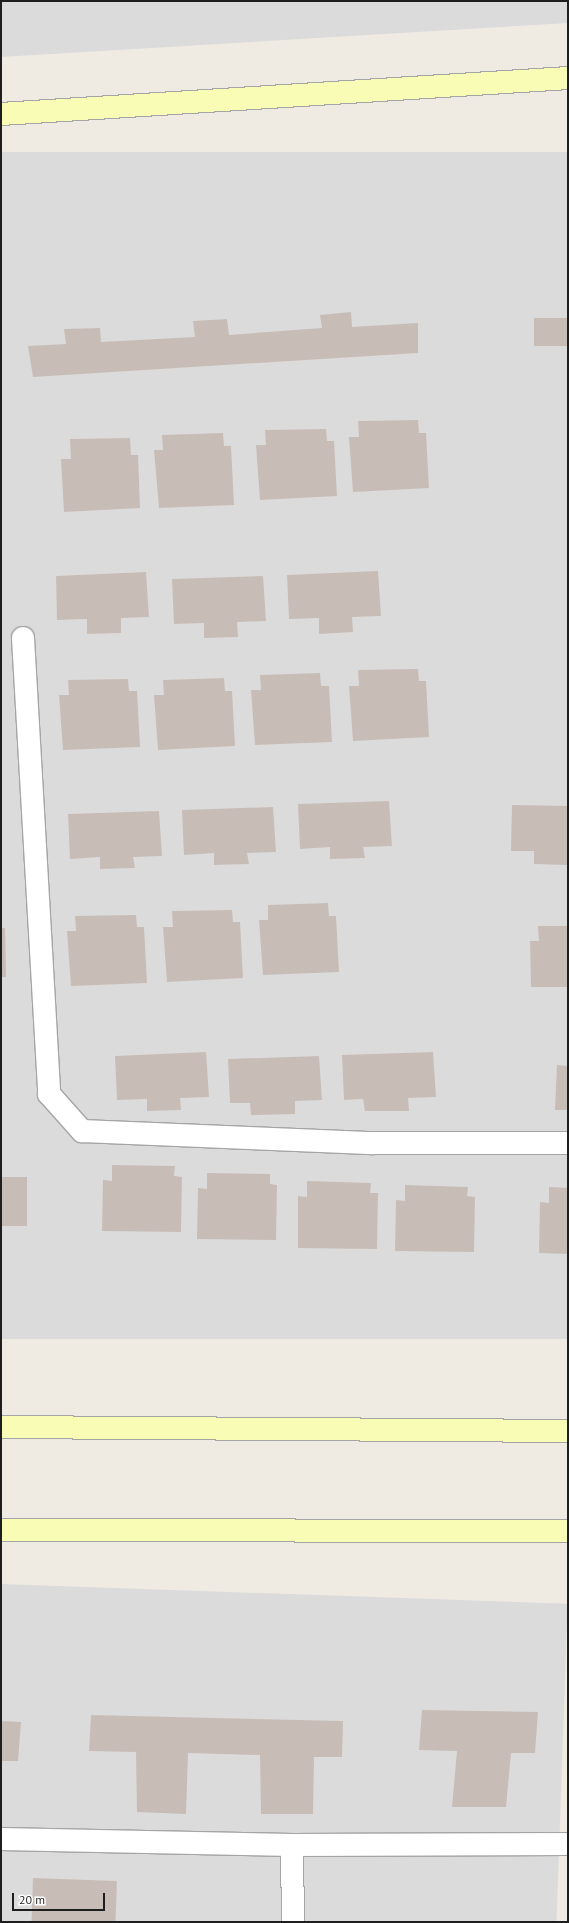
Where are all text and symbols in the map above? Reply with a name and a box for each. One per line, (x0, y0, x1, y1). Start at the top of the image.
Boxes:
scale bar (14, 1885, 107, 1911)
text: 20 m (19, 1892, 45, 1907)

